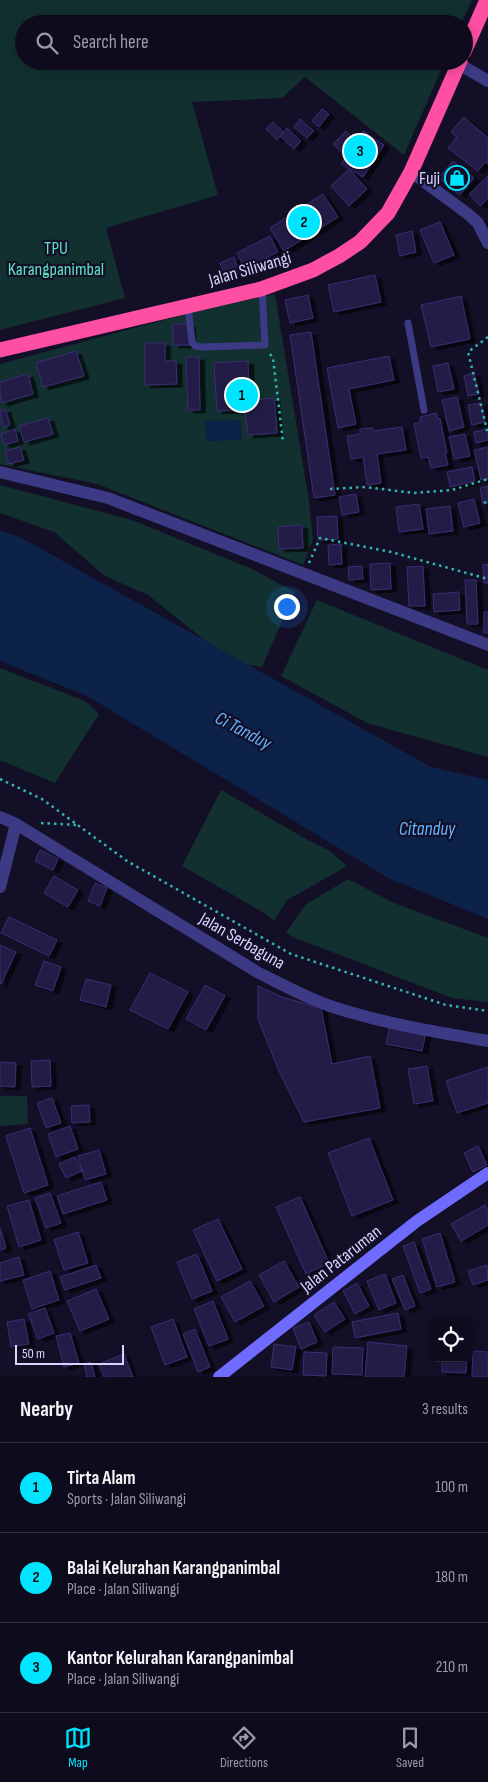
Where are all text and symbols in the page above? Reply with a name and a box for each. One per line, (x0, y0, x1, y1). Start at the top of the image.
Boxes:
search box (15, 15, 473, 70)
icon: search (33, 29, 61, 57)
text: Search here (73, 31, 149, 54)
pin: 3 (344, 132, 376, 170)
shop icon: Fuji (444, 165, 470, 191)
place label: Fuji (419, 168, 440, 189)
pin: 2 (288, 203, 320, 241)
park label: TPU Karangpanimbal (8, 238, 104, 280)
street label: Jalan Siliwangi (205, 247, 294, 291)
pin: 1 (226, 376, 258, 414)
your location (274, 594, 300, 620)
water label: Ci Tanduy (211, 707, 276, 756)
water label: Citanduy (399, 818, 456, 841)
street label: Jalan Serbaguna (195, 908, 289, 974)
street label: Jalan Pataruman (296, 1221, 386, 1298)
map controls (428, 1317, 473, 1362)
button: locate (428, 1317, 473, 1362)
scale bar (15, 1342, 124, 1365)
text: 50 m (22, 1345, 45, 1362)
text: Nearby (20, 1397, 73, 1422)
text: 3 results (422, 1400, 468, 1419)
text: Tirta Alam (67, 1467, 136, 1490)
text: 1 (33, 1478, 39, 1497)
text: 100 m (435, 1478, 468, 1497)
text: Sports · Jalan Siliwangi (67, 1490, 186, 1509)
text: Balai Kelurahan Karangpanimbal (67, 1557, 280, 1580)
text: 2 (32, 1568, 40, 1587)
text: 180 m (435, 1568, 468, 1587)
text: Place · Jalan Siliwangi (67, 1580, 179, 1599)
text: Kantor Kelurahan Karangpanimbal (67, 1647, 294, 1670)
text: 3 (32, 1658, 40, 1677)
text: 210 m (436, 1658, 468, 1677)
text: Place · Jalan Siliwangi (67, 1670, 179, 1689)
tab: Map (64, 1724, 92, 1771)
tab: Directions (220, 1724, 268, 1771)
tab: Saved (396, 1724, 424, 1771)

